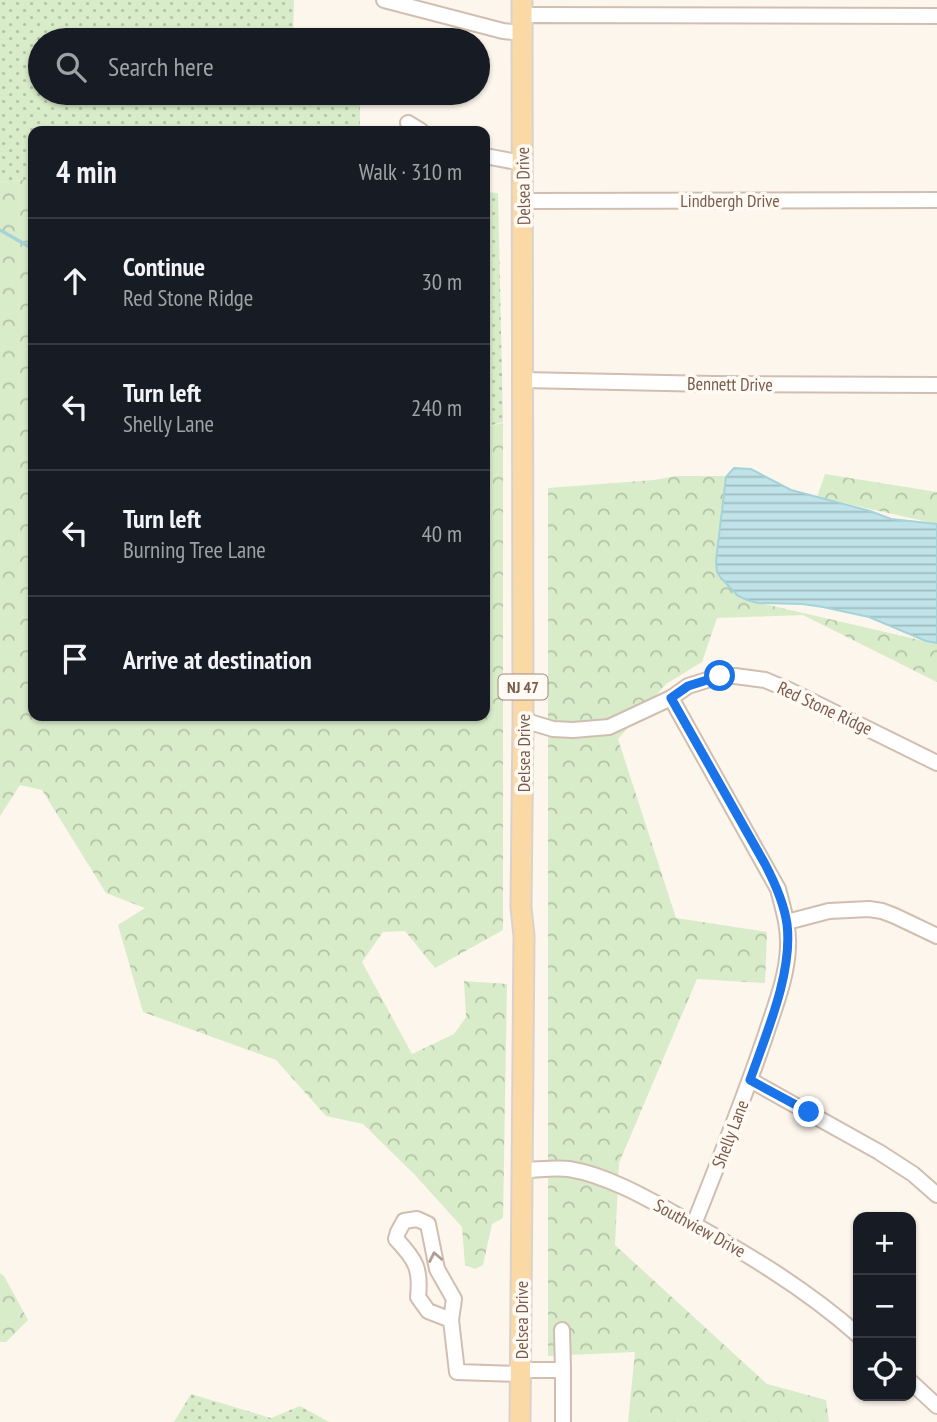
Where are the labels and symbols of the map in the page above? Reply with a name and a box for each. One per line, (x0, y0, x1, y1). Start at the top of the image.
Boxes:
street label: Delsea Drive (511, 147, 535, 225)
street label: Lindbergh Drive (680, 189, 780, 212)
street label: Bennett Drive (687, 372, 773, 396)
route start (704, 660, 735, 691)
road number: NJ 47 (498, 674, 548, 700)
street label: Red Stone Ridge (774, 676, 876, 740)
street label: Delsea Drive (512, 714, 535, 792)
route end (793, 1096, 824, 1127)
street label: Shelly Lane (706, 1097, 754, 1171)
street label: Southview Drive (650, 1193, 750, 1263)
one-way arrow (428, 1251, 443, 1263)
street label: Delsea Drive (510, 1281, 533, 1359)

